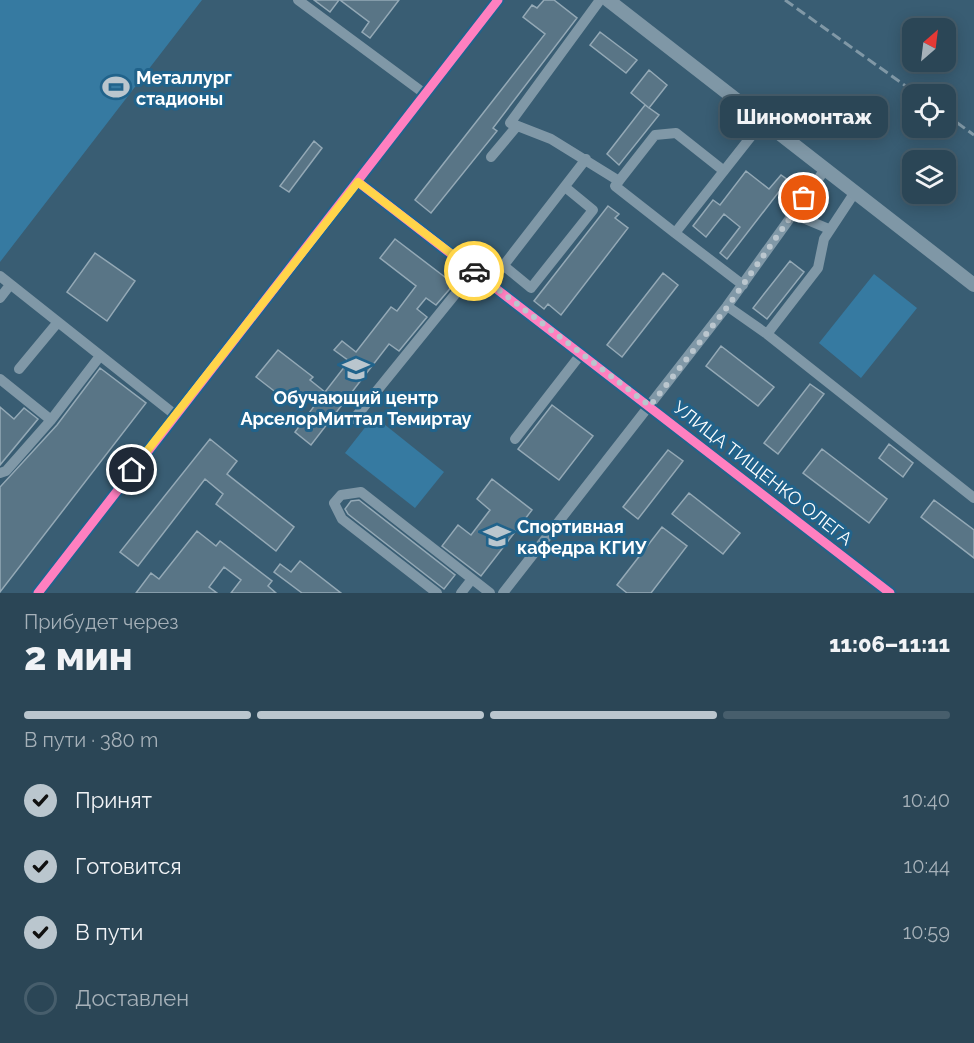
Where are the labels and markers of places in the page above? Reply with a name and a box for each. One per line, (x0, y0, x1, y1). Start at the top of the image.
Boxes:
place label: Металлург стадионы (136, 67, 232, 109)
sports icon: Металлург стадионы (101, 72, 131, 102)
callout: Шиномонтаж (720, 96, 888, 138)
pin (778, 172, 829, 223)
school or university icon: Обучающий центр АрселорМиттал Темиртау (341, 354, 371, 384)
place label: Обучающий центр АрселорМиттал Темиртау (240, 387, 472, 429)
pin (106, 444, 157, 495)
place label: Спортивная кафедра КГИУ (517, 516, 647, 558)
school or university icon: Спортивная кафедра КГИУ (482, 521, 512, 551)

